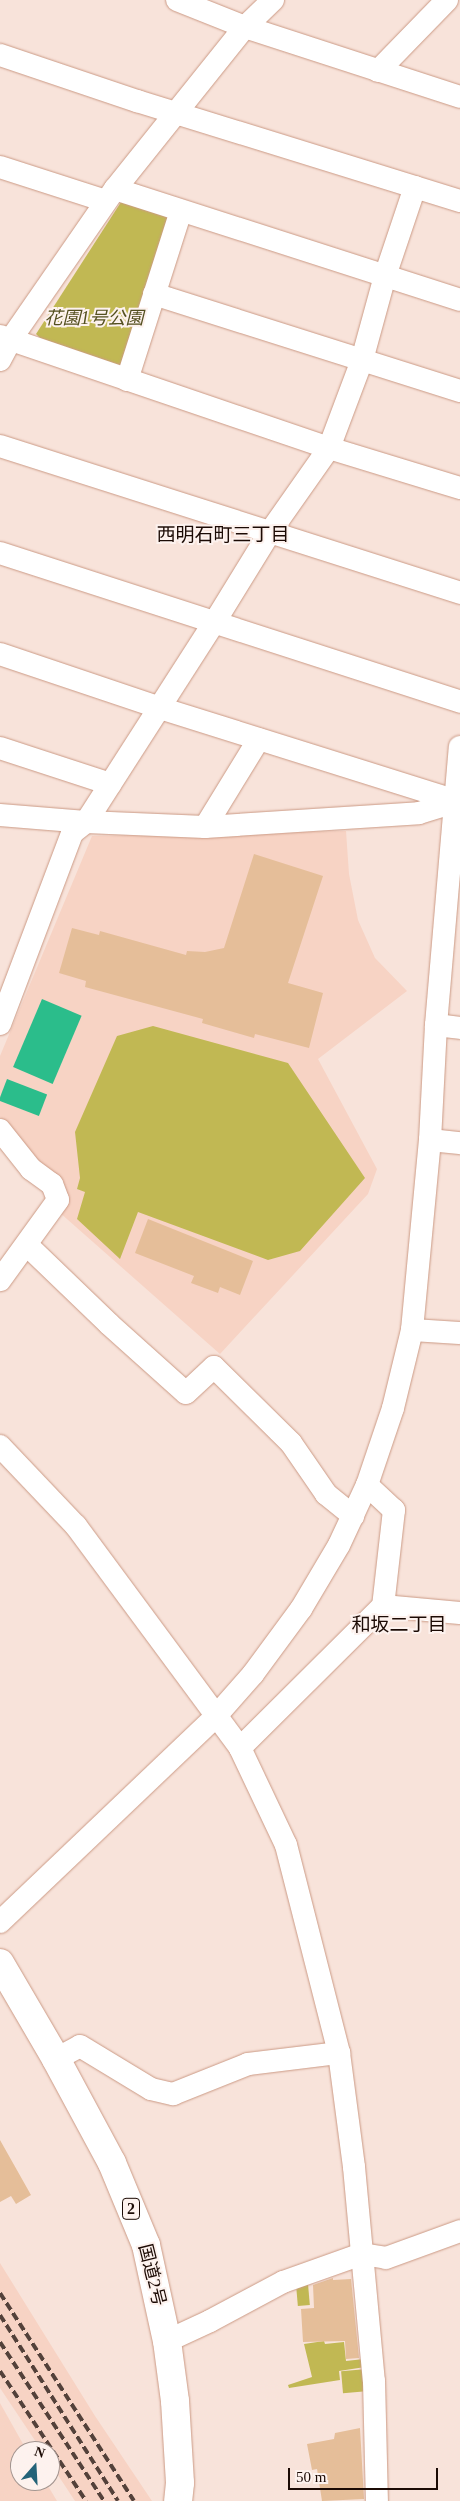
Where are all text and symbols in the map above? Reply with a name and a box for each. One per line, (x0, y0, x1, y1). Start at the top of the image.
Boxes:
park label: 花園1号公園 (45, 307, 143, 329)
district label: 西明石町三丁目 (157, 524, 289, 546)
district label: 和坂二丁目 (352, 1614, 446, 1636)
road number: 2 (121, 2196, 141, 2222)
street label: 国道2号 (134, 2242, 170, 2308)
north arrow (10, 2441, 60, 2491)
text: N (32, 2444, 47, 2461)
scale bar (290, 2458, 440, 2490)
text: 50 m (296, 2469, 326, 2485)

